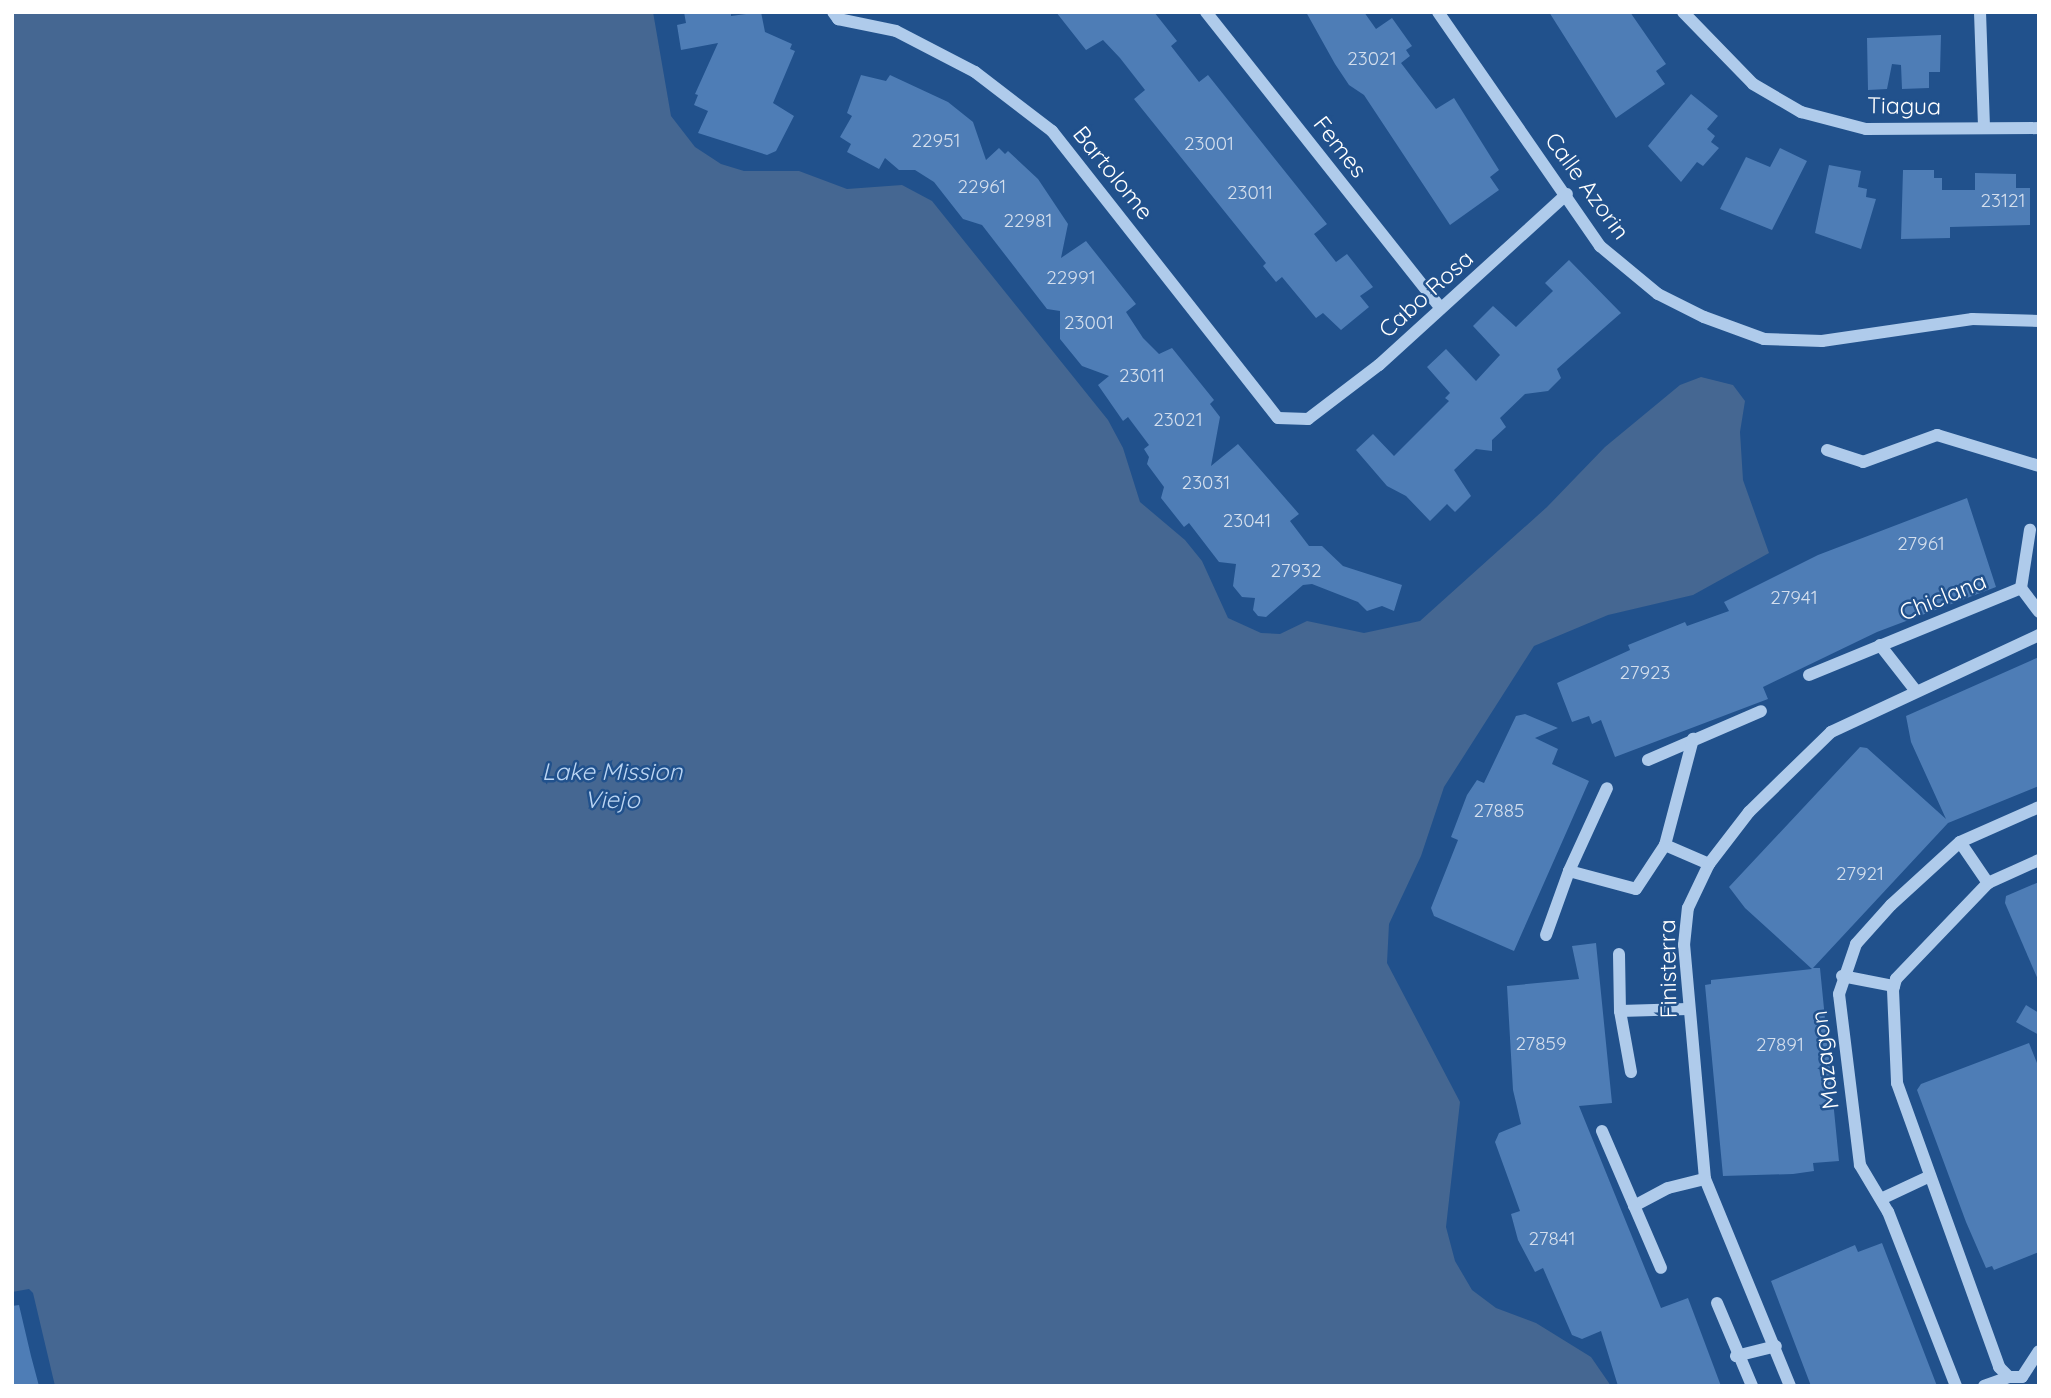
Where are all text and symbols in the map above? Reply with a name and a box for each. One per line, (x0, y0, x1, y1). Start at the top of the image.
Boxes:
house number: 23021 (1347, 48, 1397, 70)
street label: Tiagua (1867, 92, 1941, 120)
street label: Femes (1307, 111, 1373, 183)
street label: Bartolome (1067, 121, 1159, 225)
street label: Calle Azorin (1539, 127, 1635, 245)
house number: 22951 (911, 130, 961, 152)
house number: 23001 (1184, 133, 1234, 155)
house number: 22961 (958, 176, 1006, 198)
house number: 23011 (1227, 182, 1273, 204)
house number: 23121 (1980, 190, 2026, 212)
house number: 22981 (1004, 210, 1052, 232)
street label: Cabo Rosa (1373, 245, 1479, 343)
house number: 22991 (1046, 267, 1096, 289)
house number: 23001 (1064, 312, 1114, 334)
house number: 23011 (1119, 365, 1165, 387)
house number: 23021 (1153, 409, 1203, 431)
house number: 23031 (1182, 472, 1230, 494)
house number: 23041 (1223, 510, 1271, 532)
house number: 27961 (1897, 533, 1945, 555)
house number: 27932 (1270, 560, 1322, 582)
street label: Chiclana (1895, 567, 1991, 627)
house number: 27941 (1770, 587, 1818, 609)
house number: 27923 (1619, 662, 1671, 684)
water label: Lake Mission Viejo (542, 758, 682, 814)
house number: 27885 (1474, 800, 1524, 822)
house number: 27921 (1836, 863, 1884, 885)
street label: Finisterra (1653, 919, 1683, 1019)
street label: Mazagon (1805, 1009, 1845, 1111)
house number: 27859 (1515, 1033, 1567, 1055)
house number: 27891 (1756, 1034, 1804, 1056)
house number: 27841 (1528, 1228, 1576, 1250)

